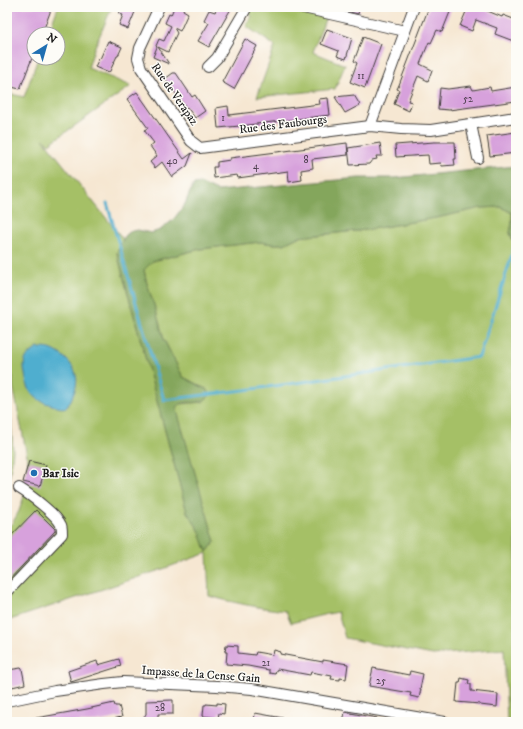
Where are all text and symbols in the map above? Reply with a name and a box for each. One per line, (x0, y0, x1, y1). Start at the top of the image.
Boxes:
north arrow (26, 26, 66, 66)
text: N (44, 31, 59, 47)
street label: Rue de Verapaz (148, 60, 202, 128)
house number: 11 (357, 70, 365, 82)
house number: 52 (463, 93, 473, 105)
house number: 1 (221, 112, 225, 124)
street label: Rue des Faubourgs (238, 112, 328, 137)
house number: 8 (303, 154, 309, 166)
house number: 40 (166, 155, 178, 167)
house number: 4 (253, 160, 259, 172)
place label: Bar Isic (42, 466, 80, 481)
marker: Bar Isic (29, 468, 39, 478)
house number: 21 (262, 657, 271, 669)
street label: Impasse de la Cense Gain (141, 663, 262, 686)
house number: 25 (376, 675, 386, 687)
house number: 28 (155, 702, 165, 714)

